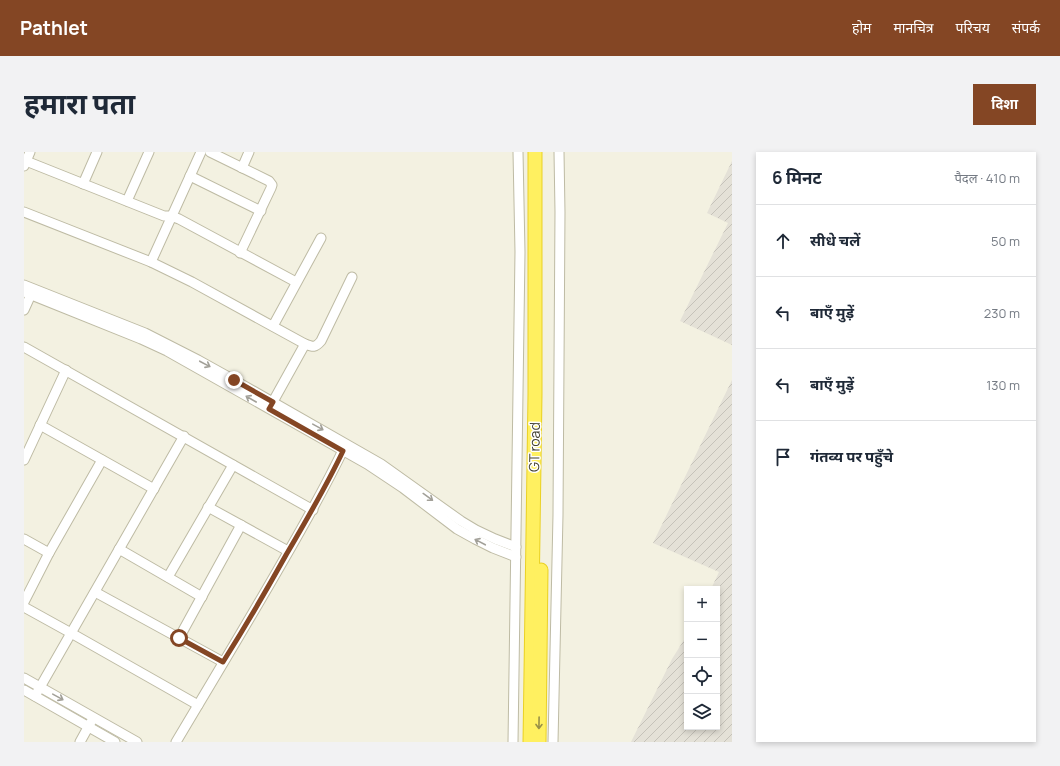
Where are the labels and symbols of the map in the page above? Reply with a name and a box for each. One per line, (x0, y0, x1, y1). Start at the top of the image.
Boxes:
one-way arrow (198, 360, 210, 368)
route end (225, 371, 243, 389)
one-way arrow (245, 394, 257, 402)
street label: GT road (524, 422, 544, 472)
one-way arrow (312, 424, 324, 432)
one-way arrow (422, 493, 433, 501)
one-way arrow (474, 537, 486, 545)
route start (170, 629, 188, 647)
one-way arrow (52, 694, 64, 702)
one-way arrow (536, 716, 543, 729)

